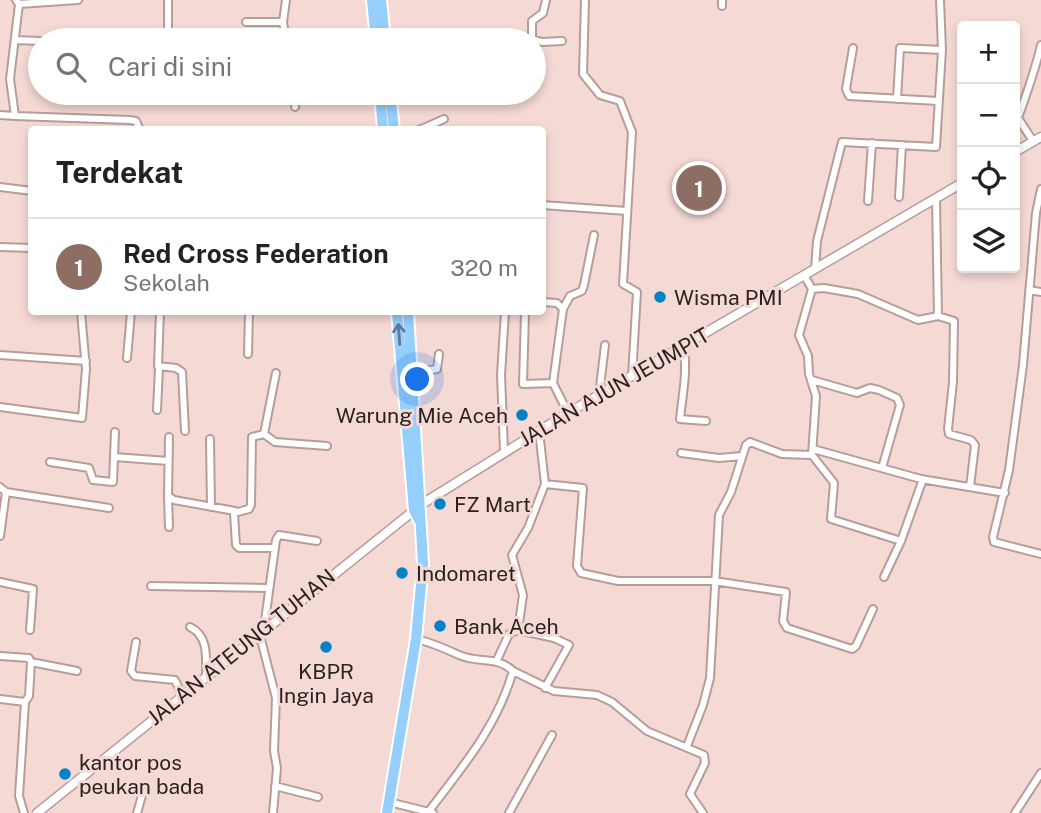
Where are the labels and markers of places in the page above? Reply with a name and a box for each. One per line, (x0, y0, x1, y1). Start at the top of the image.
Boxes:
pin: 1 (676, 162, 722, 214)
place label: Wisma PMI (674, 285, 783, 310)
marker: Wisma PMI (652, 289, 668, 305)
place label: Warung Mie Aceh (336, 403, 508, 428)
marker: Warung Mie Aceh (514, 407, 530, 423)
place label: FZ Mart (454, 492, 531, 517)
marker: FZ Mart (432, 496, 448, 512)
place label: Indomaret (416, 561, 516, 586)
marker: Indomaret (394, 565, 410, 581)
place label: Bank Aceh (454, 614, 559, 639)
marker: Bank Aceh (432, 618, 448, 634)
marker: KBPR Ingin Jaya (318, 639, 334, 655)
place label: KBPR Ingin Jaya (278, 659, 374, 708)
place label: kantor pos peukan bada (79, 750, 204, 799)
marker: kantor pos peukan bada (57, 766, 73, 782)

